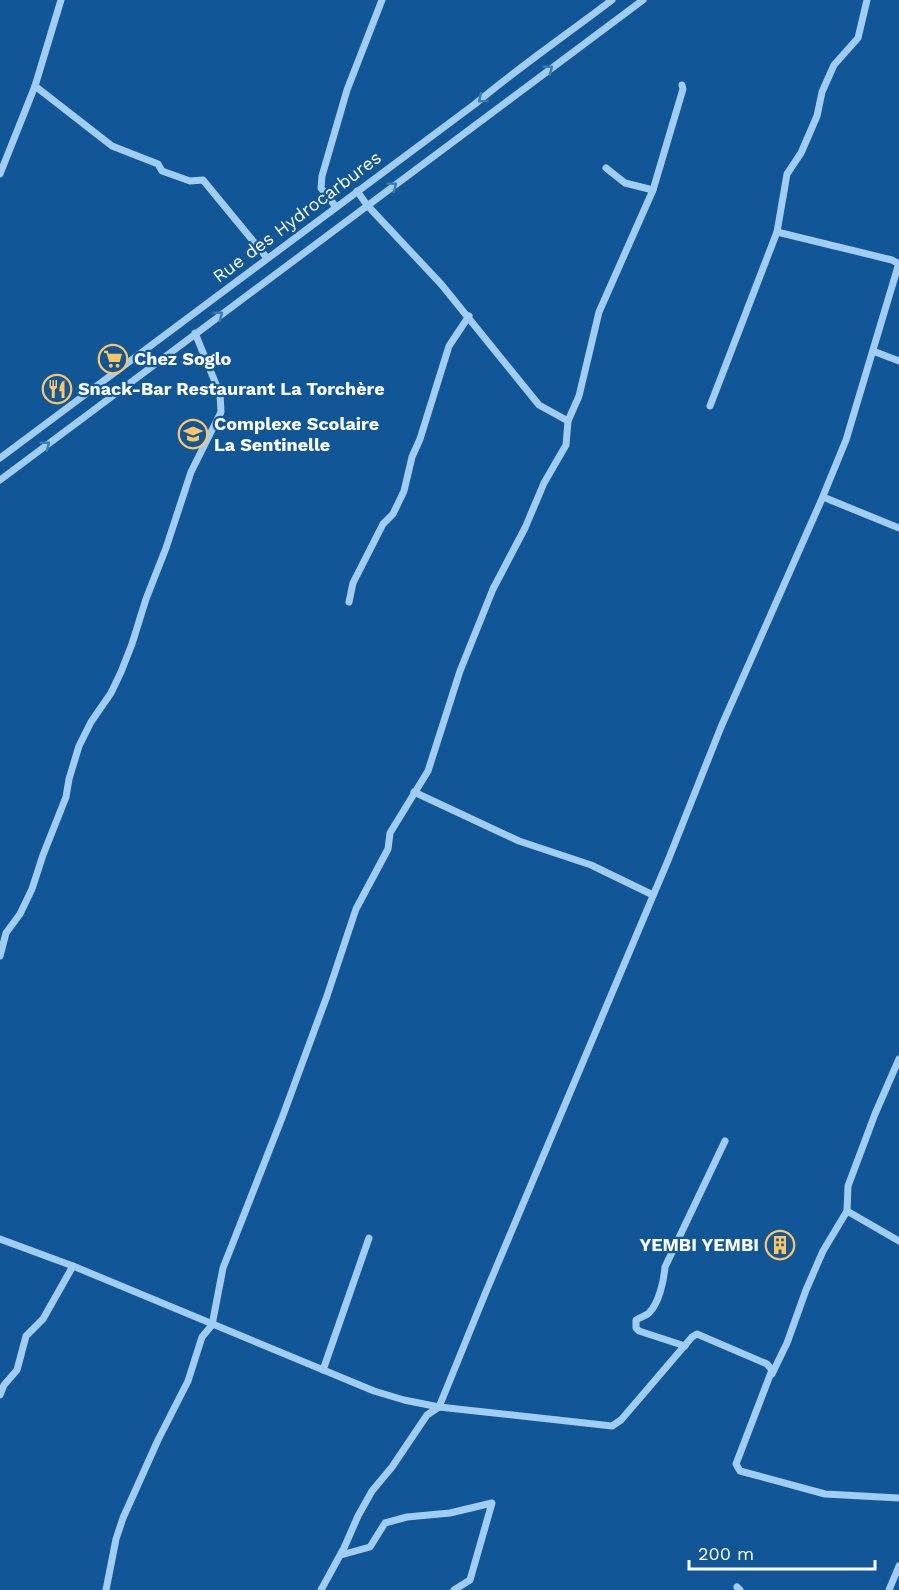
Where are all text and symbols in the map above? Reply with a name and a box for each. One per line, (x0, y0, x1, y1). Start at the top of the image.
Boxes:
one-way arrow (542, 66, 553, 77)
one-way arrow (478, 91, 489, 102)
street label: Rue des Hydrocarbures (208, 146, 385, 287)
one-way arrow (386, 182, 397, 193)
one-way arrow (213, 312, 224, 323)
supermarket icon: Chez Soglo (97, 343, 129, 375)
place label: Chez Soglo (134, 348, 232, 369)
restaurant icon: Snack-Bar Restaurant La Torchère (41, 373, 73, 405)
place label: Snack-Bar Restaurant La Torchère (78, 378, 385, 399)
place label: Complexe Scolaire La Sentinelle (214, 413, 379, 455)
school or university icon: Complexe Scolaire La Sentinelle (177, 418, 209, 450)
one-way arrow (40, 441, 51, 452)
building icon: YEMBI YEMBI (764, 1229, 796, 1261)
place label: YEMBI YEMBI (639, 1234, 759, 1255)
scale bar (689, 1533, 875, 1571)
text: 200 m (698, 1543, 754, 1564)

